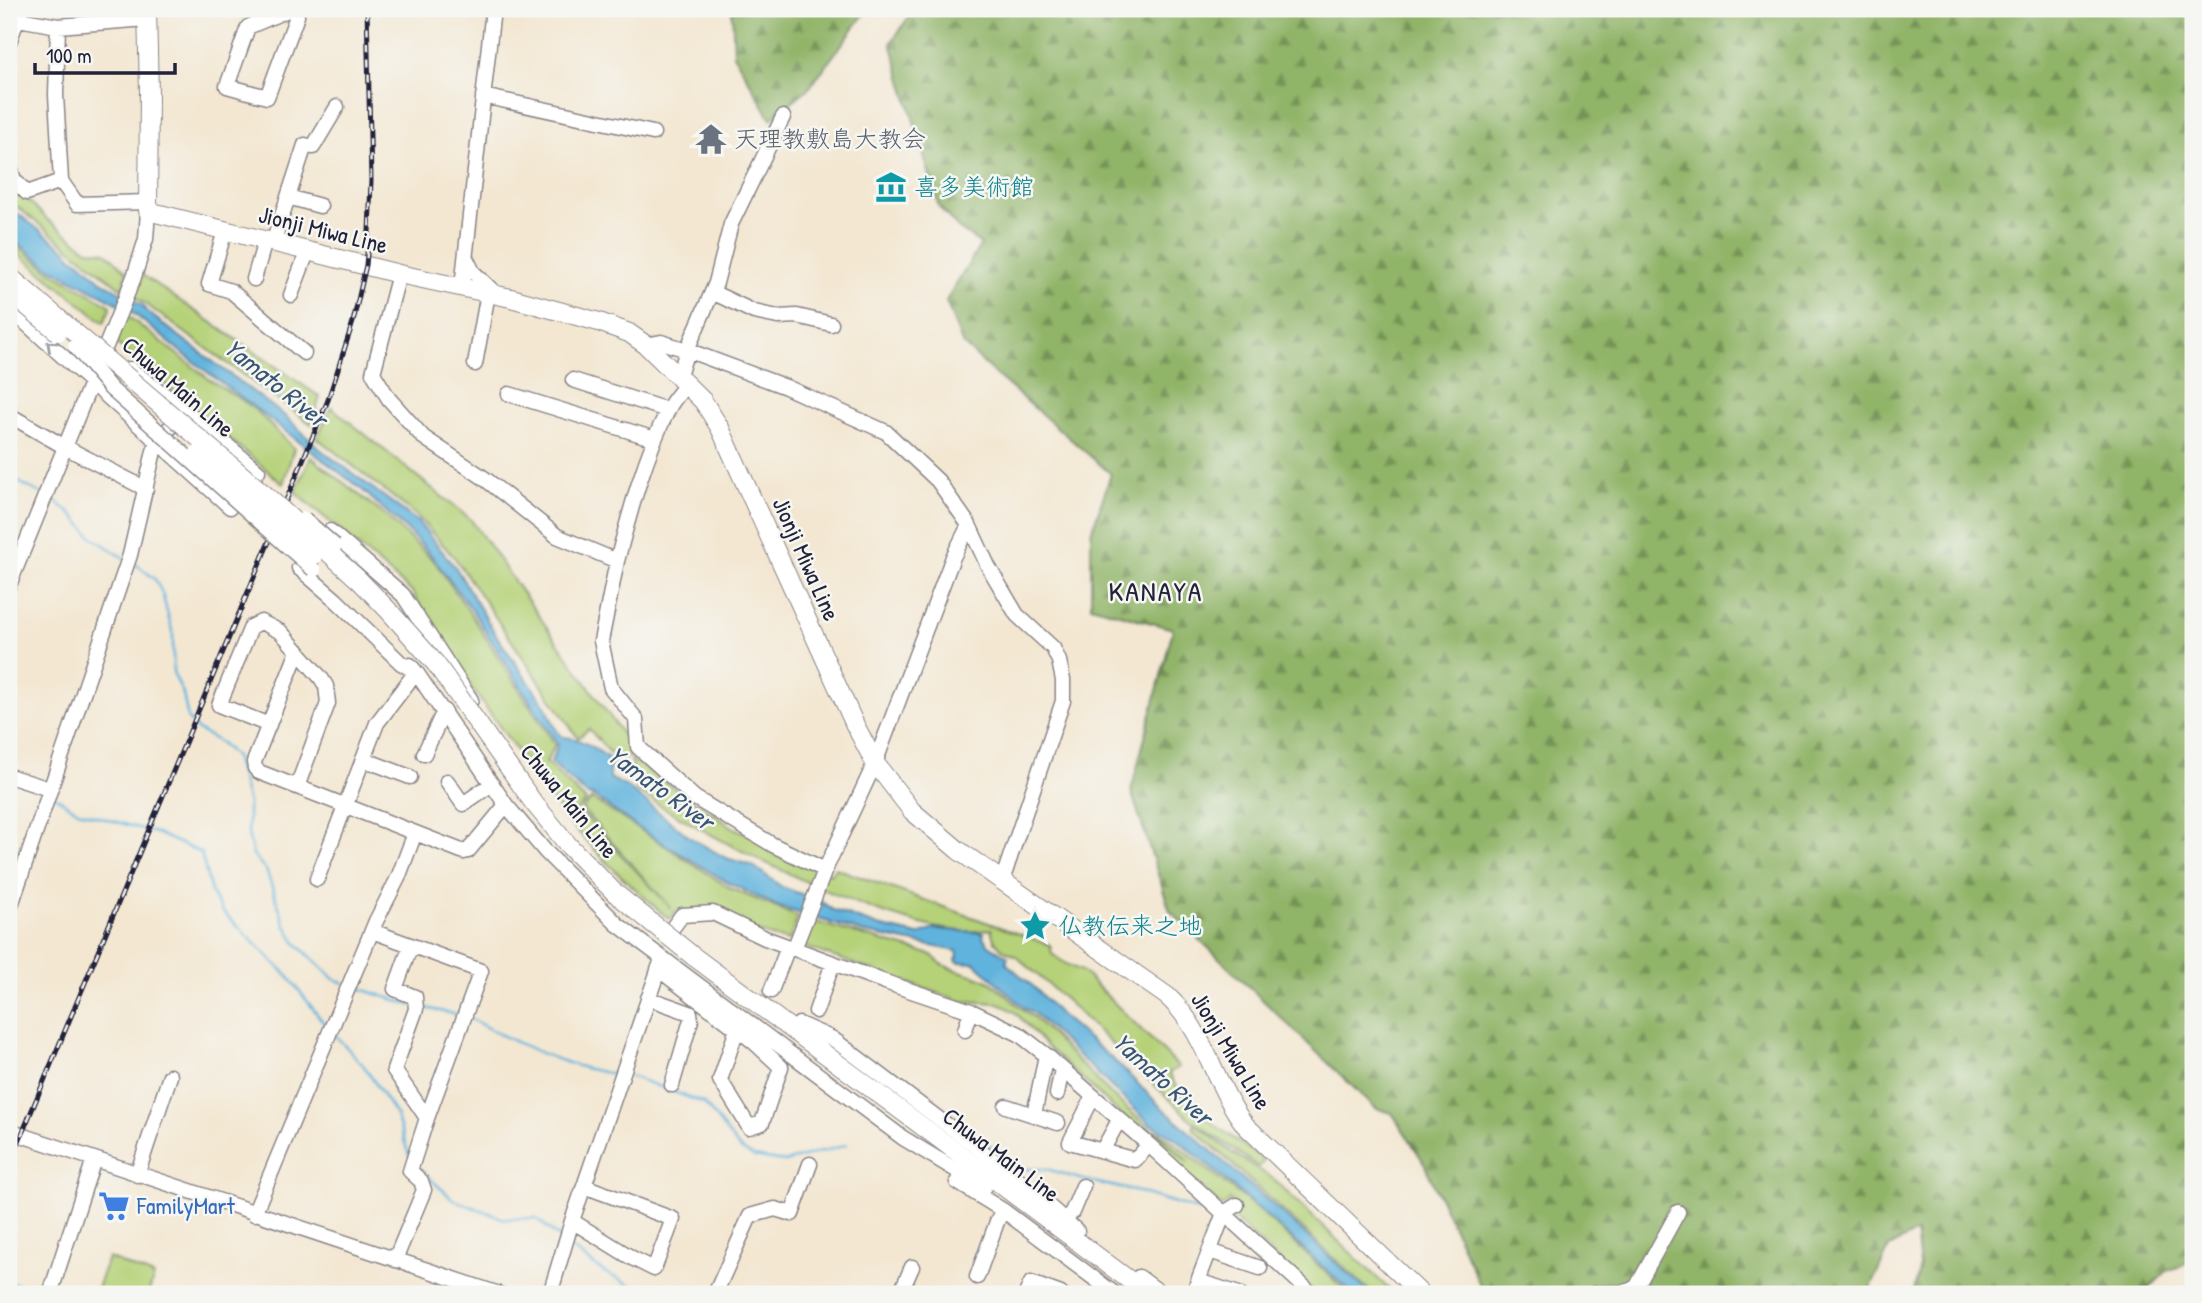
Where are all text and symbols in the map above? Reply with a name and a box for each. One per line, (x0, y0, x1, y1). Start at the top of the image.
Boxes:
scale bar (35, 32, 175, 76)
text: 100 m (46, 41, 92, 70)
temple icon: 天理教敷島大教会 (694, 122, 728, 156)
place label: 天理教敷島大教会 (734, 122, 926, 154)
museum icon: 喜多美術館 (874, 170, 908, 204)
place label: 喜多美術館 (914, 170, 1034, 202)
street label: Jionji Miwa Line (255, 198, 391, 261)
street label: Chuwa Main Line (116, 329, 242, 444)
water label: Yamato River (217, 330, 338, 437)
one-way arrow (46, 341, 59, 353)
street label: Jionji Miwa Line (766, 492, 848, 626)
district label: KANAYA (1109, 572, 1203, 610)
street label: Chuwa Main Line (514, 736, 626, 865)
water label: Yamato River (601, 737, 724, 840)
place icon: 仏教伝来之地 (1018, 909, 1052, 943)
place label: 仏教伝来之地 (1058, 909, 1202, 941)
street label: Jionji Miwa Line (1184, 986, 1280, 1116)
water label: Yamato River (1106, 1024, 1223, 1135)
street label: Chuwa Main Line (936, 1100, 1067, 1209)
supermarket icon: FamilyMart (97, 1189, 131, 1223)
place label: FamilyMart (136, 1189, 236, 1221)

